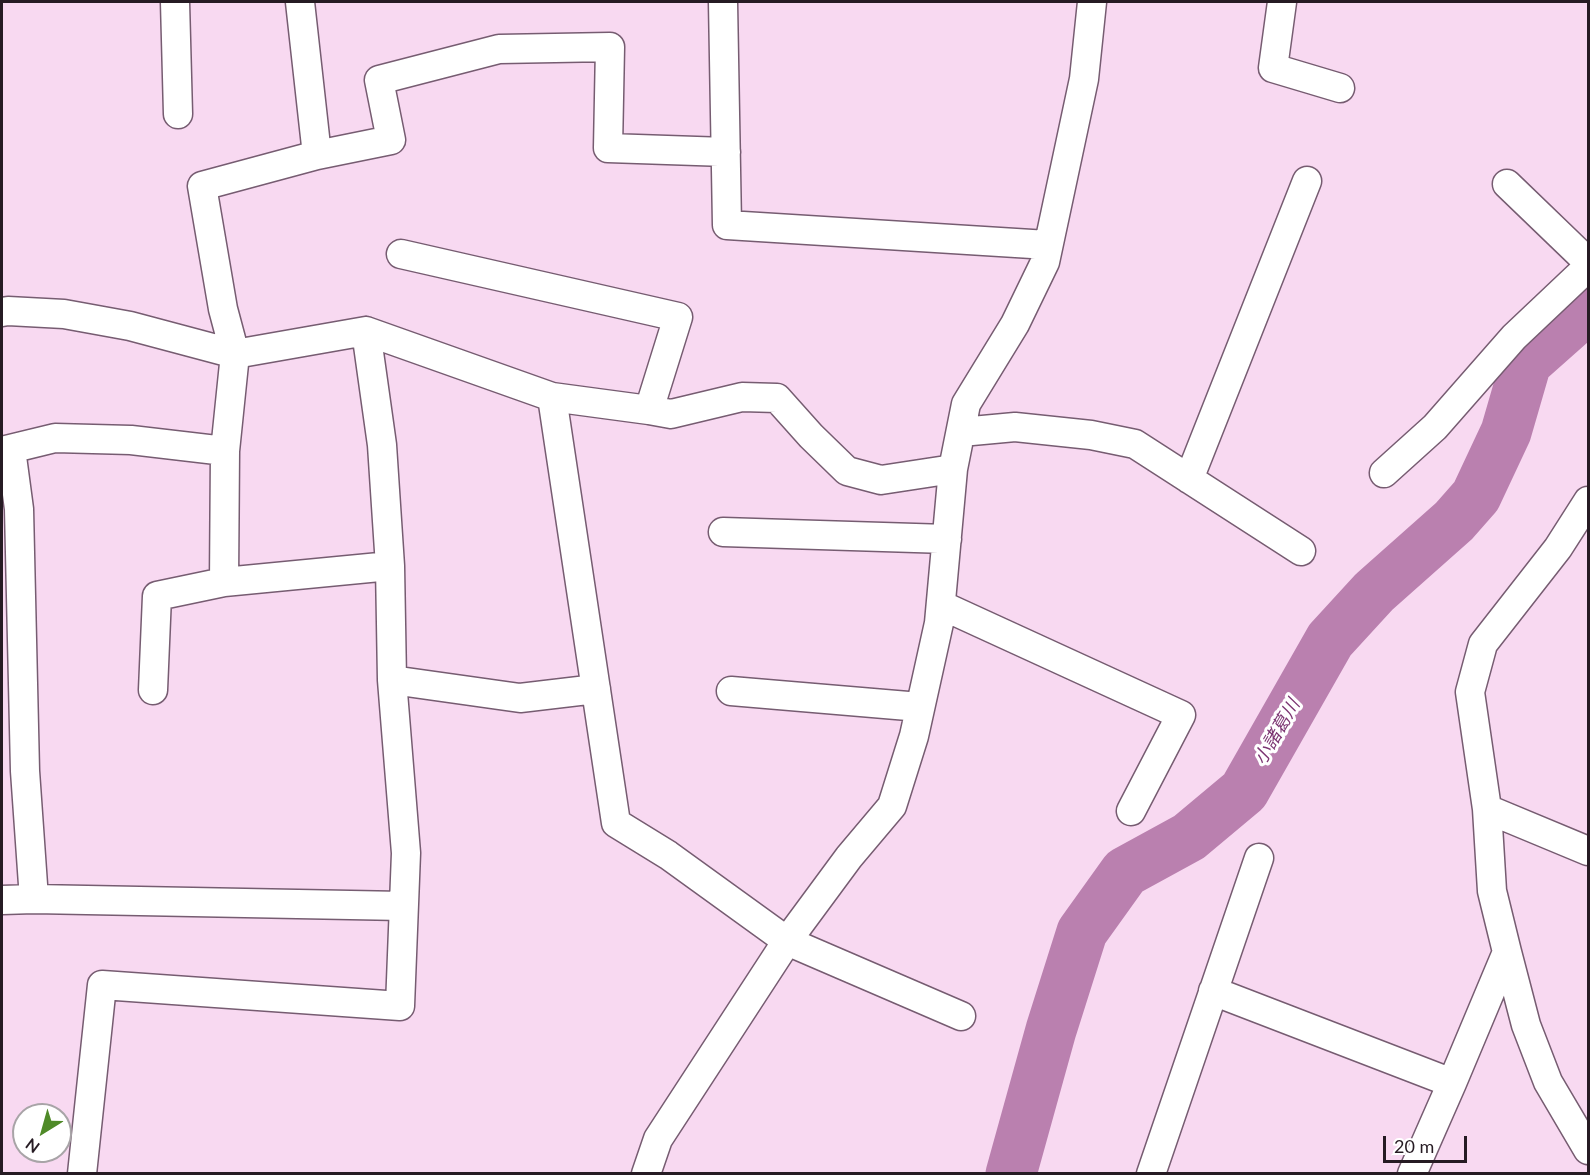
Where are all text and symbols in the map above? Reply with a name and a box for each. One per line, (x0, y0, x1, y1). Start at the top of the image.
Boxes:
water label: 小諸葛川 (1250, 695, 1304, 769)
north arrow (12, 1103, 72, 1163)
scale bar (1386, 1124, 1470, 1162)
text: N (21, 1135, 43, 1157)
text: 20 m (1394, 1135, 1434, 1157)

